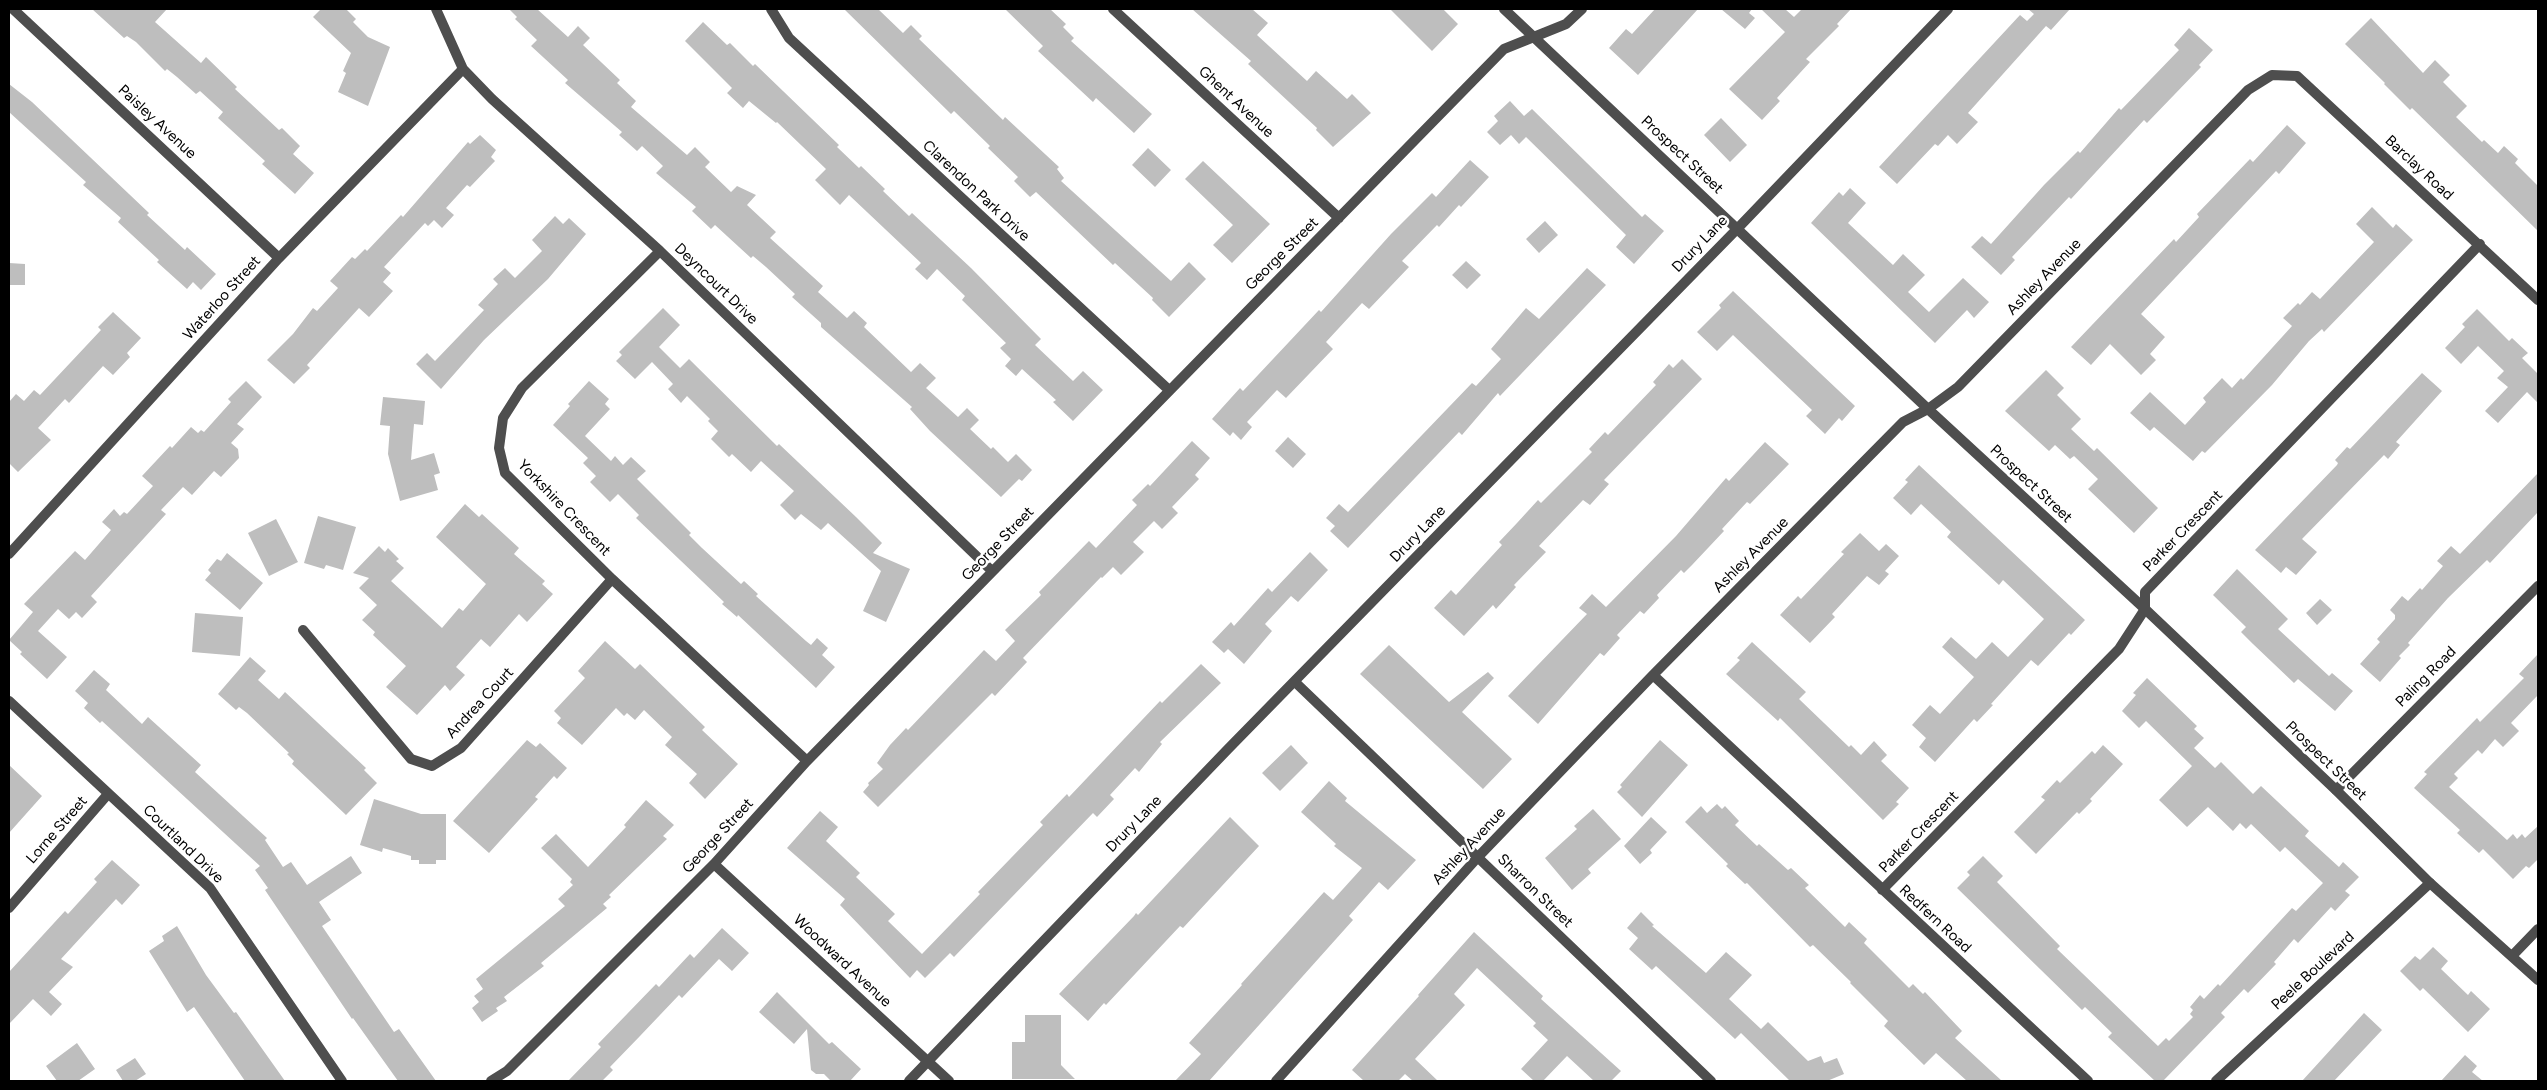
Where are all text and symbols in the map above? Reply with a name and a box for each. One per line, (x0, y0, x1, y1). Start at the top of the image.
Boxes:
street label: Ghent Avenue (1195, 63, 1277, 141)
street label: Paisley Avenue (114, 81, 200, 163)
street label: Prospect Street (1637, 112, 1727, 198)
street label: Barclay Road (2381, 132, 2457, 204)
street label: Clarendon Park Drive (919, 137, 1033, 245)
street label: Drury Lane (1668, 212, 1732, 276)
street label: George Street (1242, 214, 1322, 294)
street label: Ashley Avenue (2003, 235, 2085, 319)
street label: Deyncourt Drive (671, 240, 761, 328)
street label: Waterloo Street (180, 252, 264, 344)
street label: Prospect Street (1986, 441, 2076, 527)
street label: Yorkshire Crescent (514, 456, 614, 560)
street label: Parker Crescent (2139, 486, 2227, 576)
street label: Drury Lane (1386, 502, 1450, 566)
street label: George Street (958, 503, 1038, 585)
street label: Ashley Avenue (1710, 514, 1792, 596)
street label: Paling Road (2392, 643, 2460, 711)
street label: Andrea Court (443, 664, 517, 742)
street label: Prospect Street (2282, 718, 2370, 804)
street label: Parker Crescent (1875, 787, 1963, 877)
street label: Lorne Street (23, 792, 91, 868)
street label: Drury Lane (1102, 792, 1166, 856)
street label: George Street (679, 795, 757, 877)
street label: Courtland Drive (139, 801, 227, 887)
street label: Ashley Avenue (1429, 804, 1509, 888)
street label: Sharron Street (1493, 850, 1577, 932)
street label: Redfern Road (1895, 881, 1975, 957)
street label: Woodward Avenue (789, 911, 895, 1011)
street label: Peele Boulevard (2268, 928, 2358, 1014)

